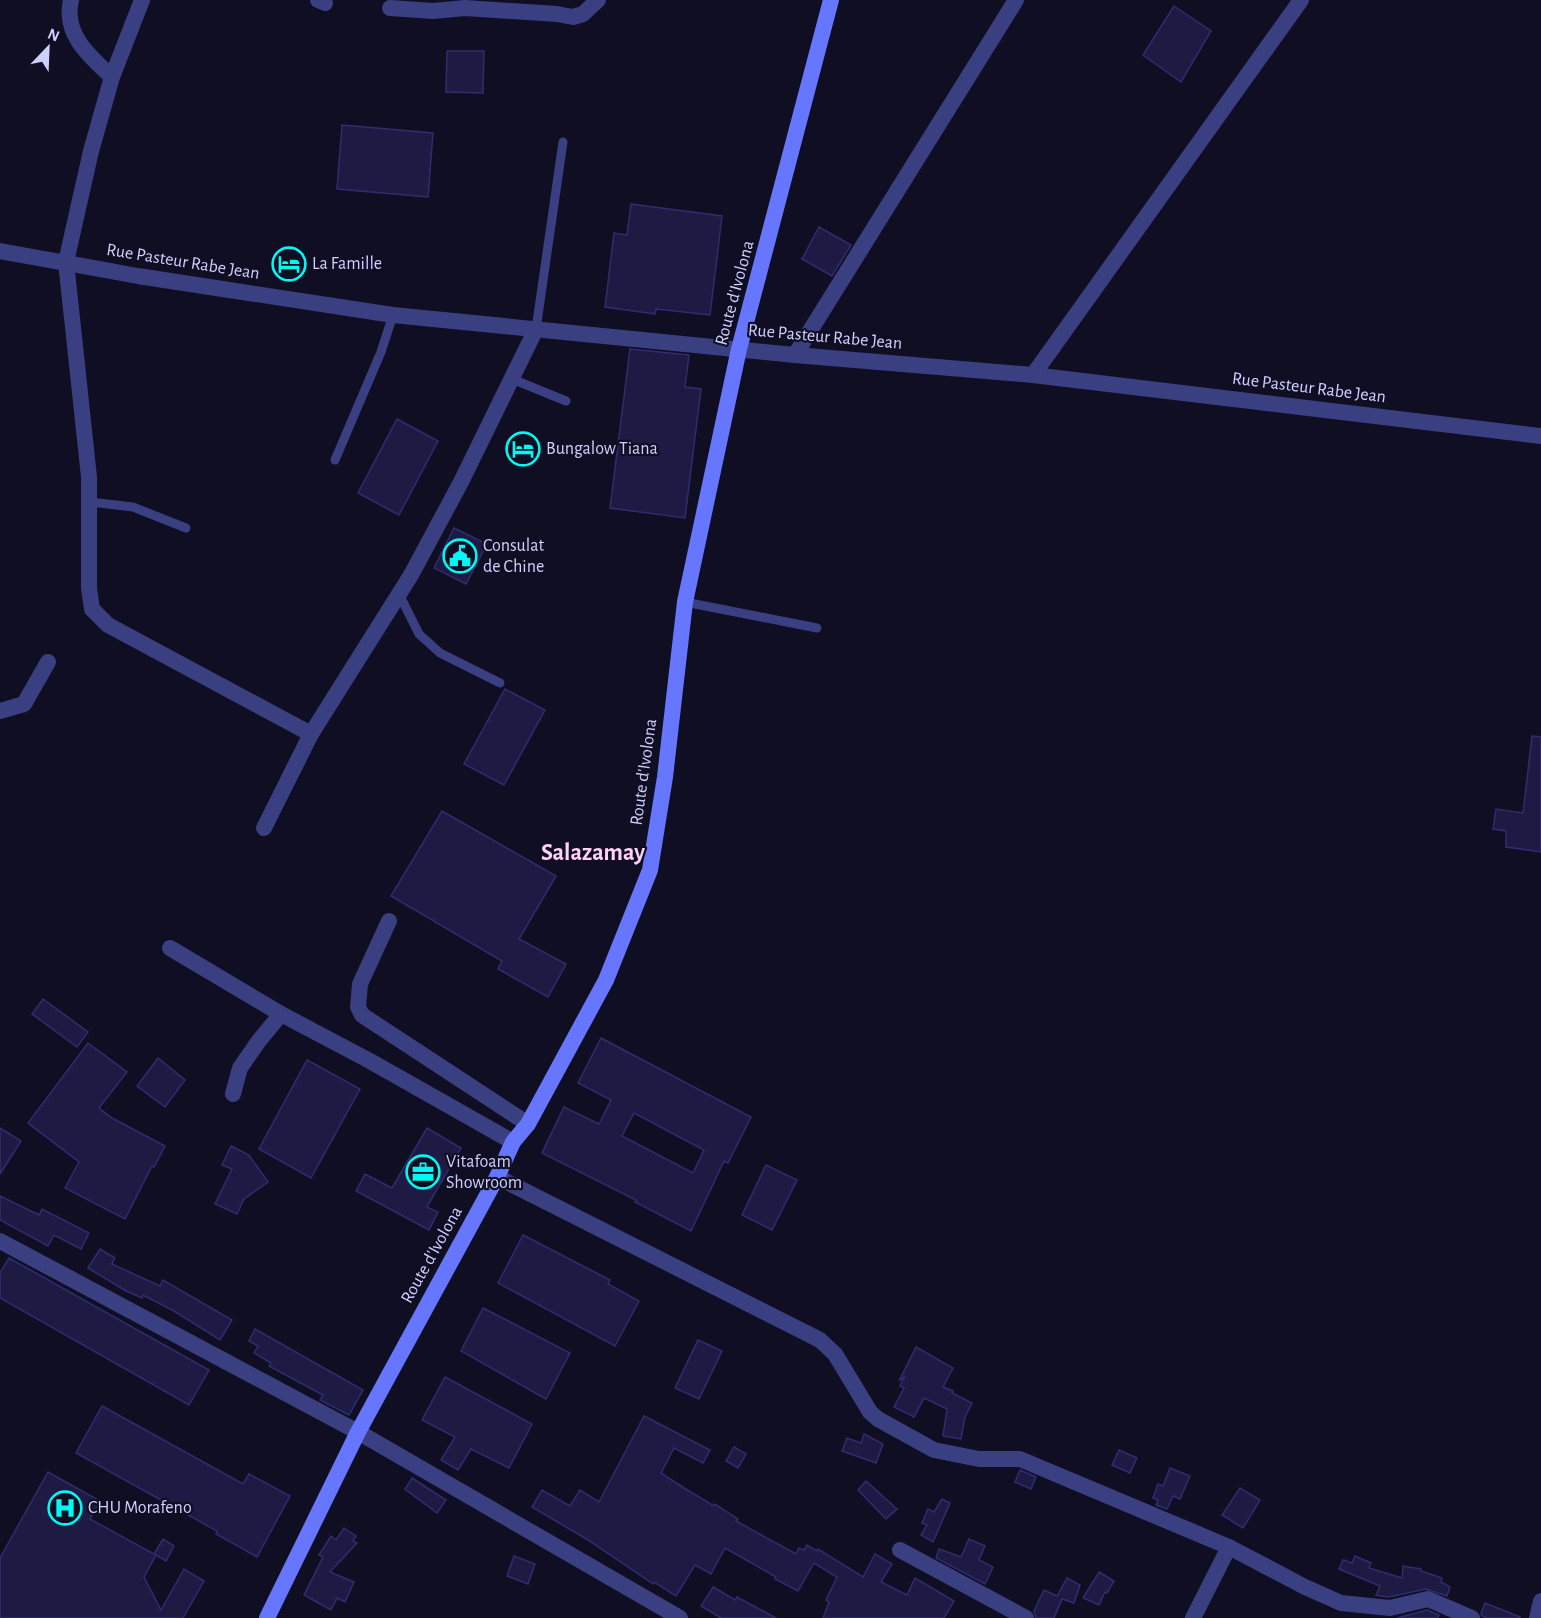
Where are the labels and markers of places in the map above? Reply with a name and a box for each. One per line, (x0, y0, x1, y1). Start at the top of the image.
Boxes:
hotel icon: La Famille (271, 246, 307, 282)
place label: La Famille (312, 255, 382, 273)
hotel icon: Bungalow Tiana (505, 431, 541, 467)
place label: Bungalow Tiana (546, 440, 658, 458)
place label: Consulat de Chine (483, 537, 545, 576)
public building icon: Consulat de Chine (442, 538, 478, 574)
place label: Vitafoam Showroom (446, 1153, 522, 1192)
office icon: Vitafoam Showroom (405, 1154, 441, 1190)
hospital icon: CHU Morafeno (47, 1490, 83, 1526)
place label: CHU Morafeno (88, 1499, 192, 1517)

